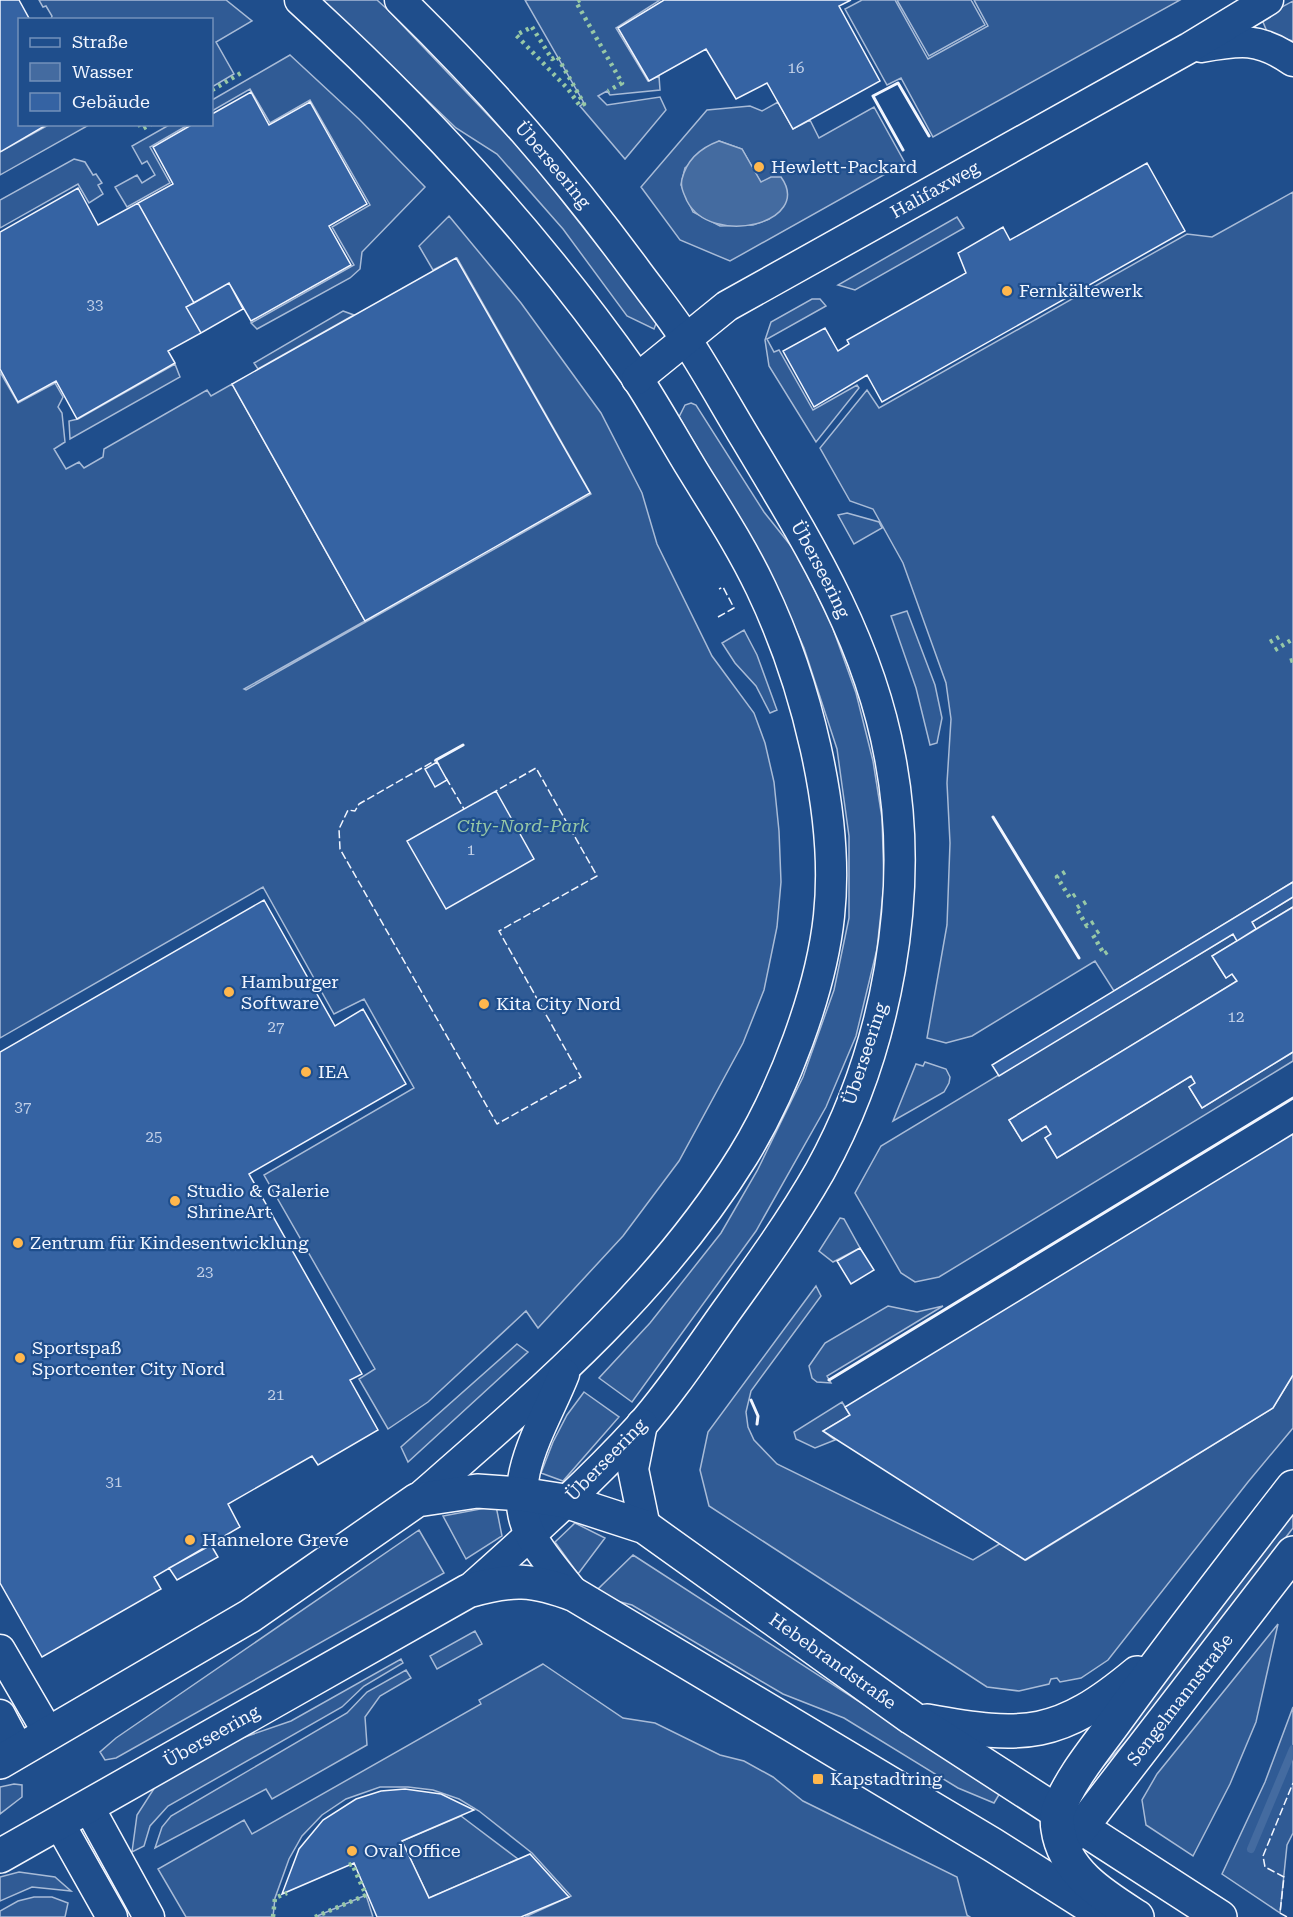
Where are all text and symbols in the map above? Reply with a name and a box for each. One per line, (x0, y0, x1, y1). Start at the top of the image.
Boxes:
legend (18, 18, 213, 126)
text: Straße (72, 31, 128, 52)
house number: 16 (788, 59, 804, 77)
text: Wasser (72, 61, 133, 82)
text: Gebäude (72, 91, 150, 112)
street label: Überseering (511, 117, 596, 213)
place label: Hewlett-Packard (771, 156, 918, 177)
street label: Halifaxweg (887, 156, 983, 223)
marker: Hewlett-Packard (752, 160, 766, 174)
place label: Fernkältewerk (1019, 280, 1143, 301)
marker: Fernkältewerk (1000, 284, 1014, 298)
house number: 33 (87, 296, 103, 314)
street label: Überseering (787, 517, 855, 622)
park label: City-Nord-Park (457, 815, 589, 836)
house number: 1 (467, 841, 475, 859)
place label: Hamburger Software (241, 971, 339, 1013)
marker: Hamburger Software (222, 985, 236, 999)
place label: Kita City Nord (496, 993, 621, 1014)
marker: Kita City Nord (477, 997, 491, 1011)
street label: Überseering (838, 999, 891, 1108)
house number: 12 (1228, 1008, 1244, 1026)
house number: 27 (268, 1018, 284, 1036)
place label: IEA (318, 1061, 349, 1082)
marker: IEA (299, 1065, 313, 1079)
house number: 37 (15, 1098, 31, 1116)
house number: 25 (146, 1128, 162, 1146)
place label: Studio & Galerie ShrineArt (187, 1180, 329, 1222)
marker: Studio & Galerie ShrineArt (168, 1194, 182, 1208)
place label: Zentrum für Kindesentwicklung (30, 1232, 309, 1253)
marker: Zentrum für Kindesentwicklung (11, 1236, 25, 1250)
house number: 23 (197, 1263, 213, 1281)
place label: Sportspaß Sportcenter City Nord (32, 1337, 226, 1379)
marker: Sportspaß Sportcenter City Nord (13, 1351, 27, 1365)
house number: 21 (268, 1386, 284, 1404)
street label: Überseering (561, 1413, 651, 1505)
house number: 31 (106, 1473, 122, 1491)
place label: Hannelore Greve (202, 1529, 349, 1550)
marker: Hannelore Greve (183, 1533, 197, 1547)
street label: Hebebrandstraße (765, 1608, 901, 1713)
street label: Sengelmannstraße (1122, 1629, 1237, 1769)
street label: Überseering (160, 1700, 264, 1771)
place label: Kapstadtring (830, 1768, 943, 1789)
marker: Kapstadtring (811, 1772, 825, 1786)
place label: Oval Office (364, 1840, 461, 1861)
marker: Oval Office (345, 1844, 359, 1858)

